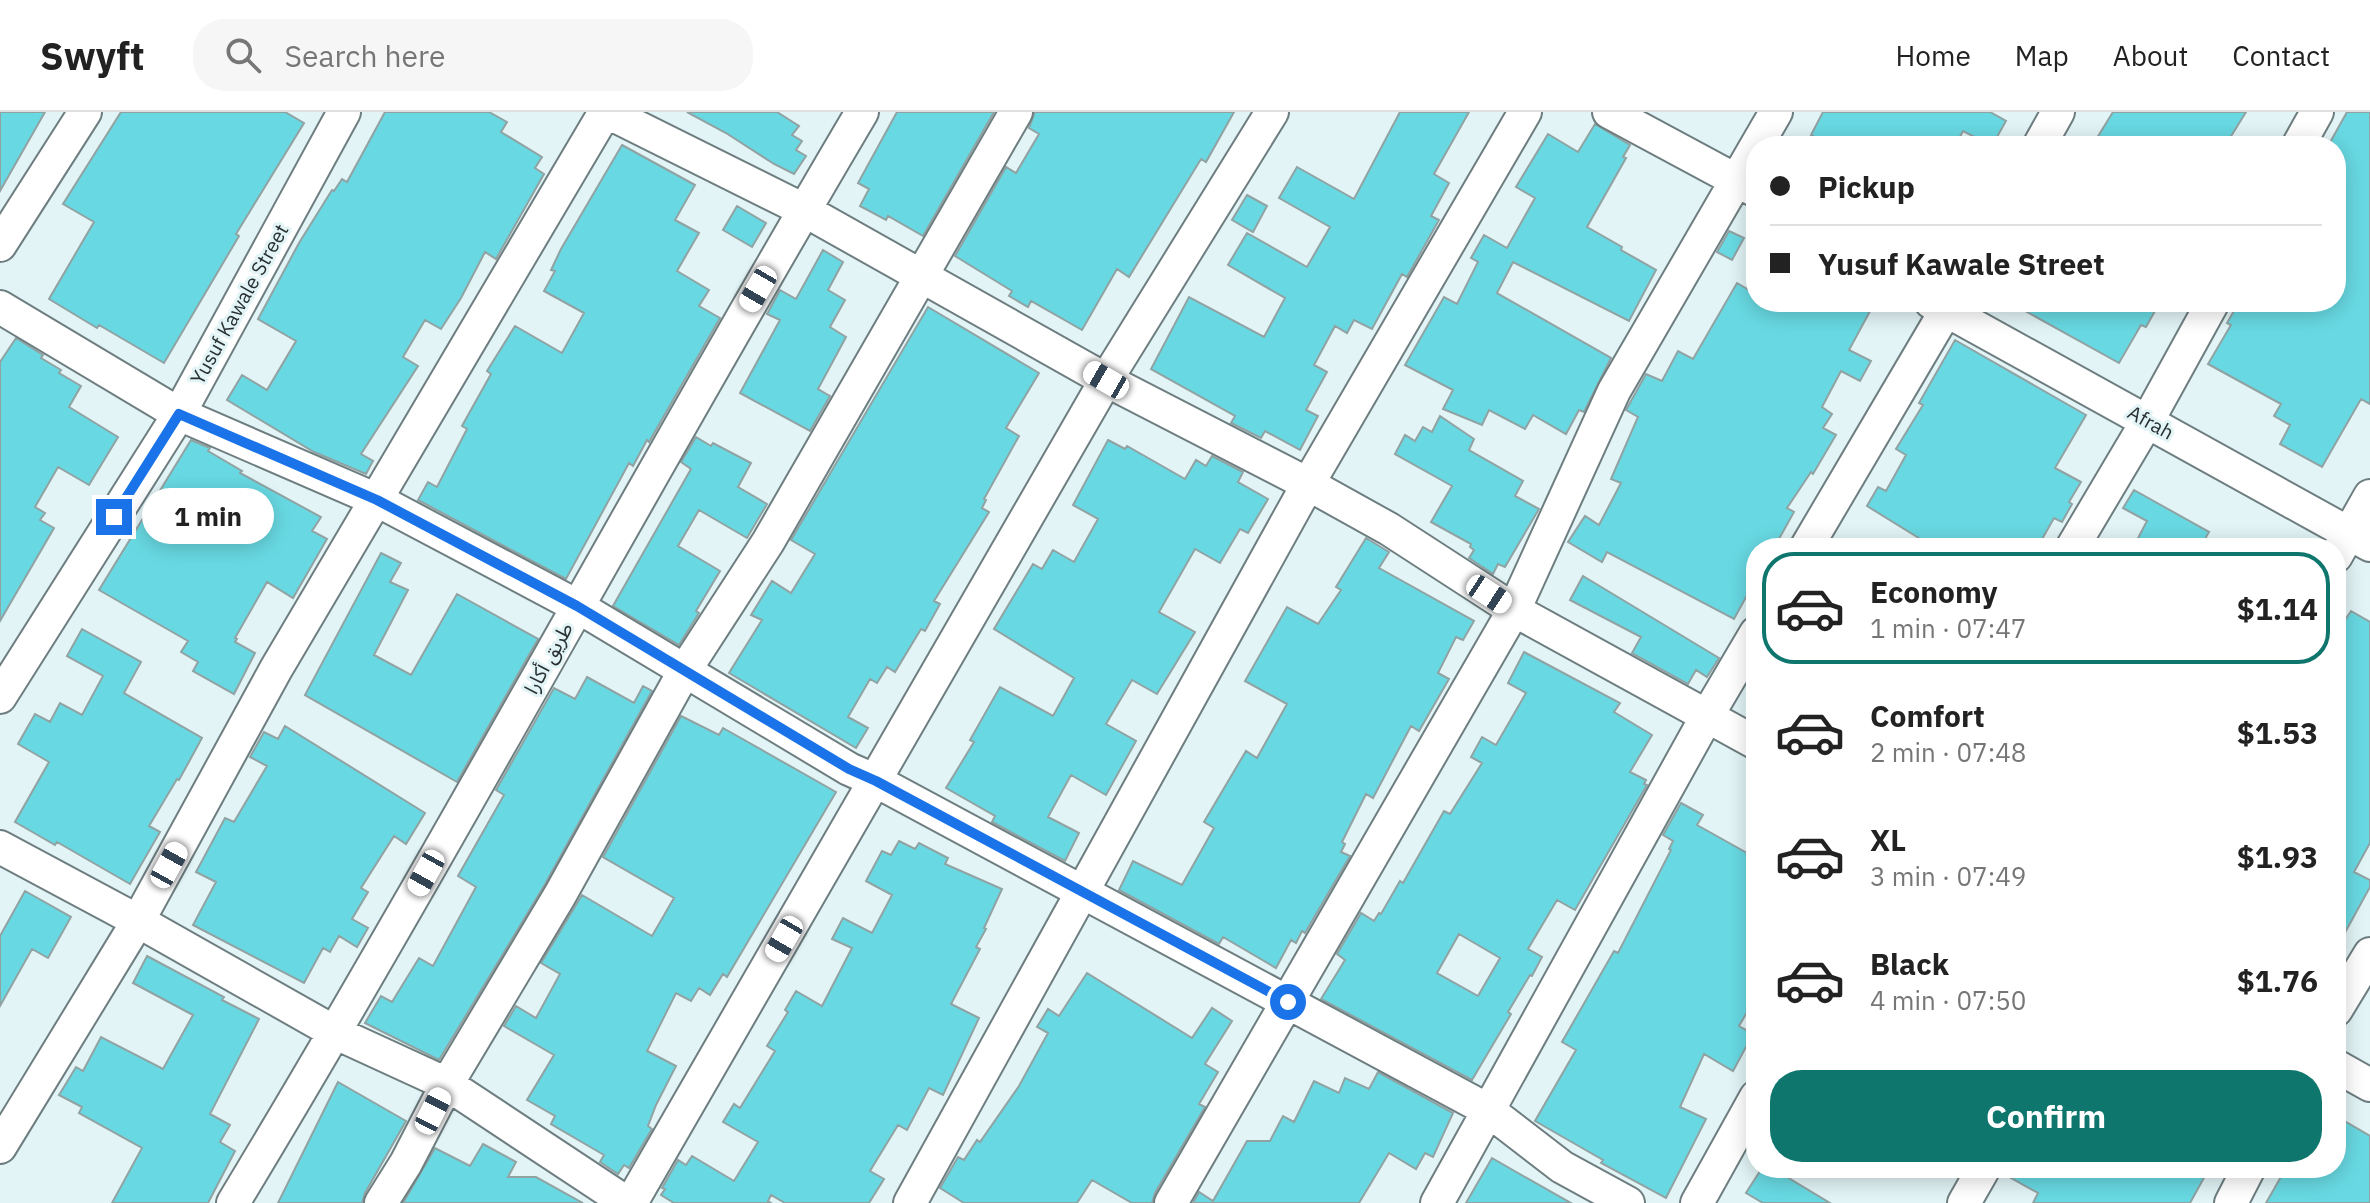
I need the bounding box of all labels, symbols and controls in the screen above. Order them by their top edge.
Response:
search box [193,19,753,91]
text: Swyft [40,31,145,80]
icon: search [221,33,265,77]
text: Search here [285,36,445,75]
text: Home [1895,37,1971,74]
text: Map [2015,37,2069,74]
text: About [2113,37,2188,74]
text: Contact [2232,37,2330,74]
text: Pickup [1818,167,1915,206]
street label: Yusuf Kawale Street [184,219,294,389]
text: Yusuf Kawale Street [1818,244,2105,283]
car [736,262,780,316]
car [1079,358,1133,402]
street label: Afrah [2123,398,2179,446]
callout: 1 min [142,489,274,545]
route end [96,499,132,535]
text: 1 min [174,499,242,533]
car [1462,571,1516,617]
icon: car [1774,572,1846,644]
text: Economy [1870,572,1998,611]
text: $1.14 [2237,589,2318,628]
text: 1 min · 07:47 [1870,611,2026,645]
street label: طريق أكارا [517,617,579,699]
icon: car [1774,696,1846,768]
text: Comfort [1870,696,1985,735]
text: $1.53 [2237,713,2318,752]
text: 2 min · 07:48 [1870,735,2026,769]
icon: car [1774,820,1846,892]
text: XL [1870,820,1906,859]
text: $1.93 [2237,837,2318,876]
car [147,838,191,892]
car [404,846,448,900]
text: 3 min · 07:49 [1870,859,2026,893]
car [762,912,806,966]
icon: car [1774,944,1846,1016]
text: Black [1870,944,1949,983]
text: $1.76 [2237,961,2318,1000]
text: 4 min · 07:50 [1870,983,2026,1017]
route start [1270,984,1306,1020]
button: Confirm [1770,1070,2322,1162]
car [411,1084,455,1138]

